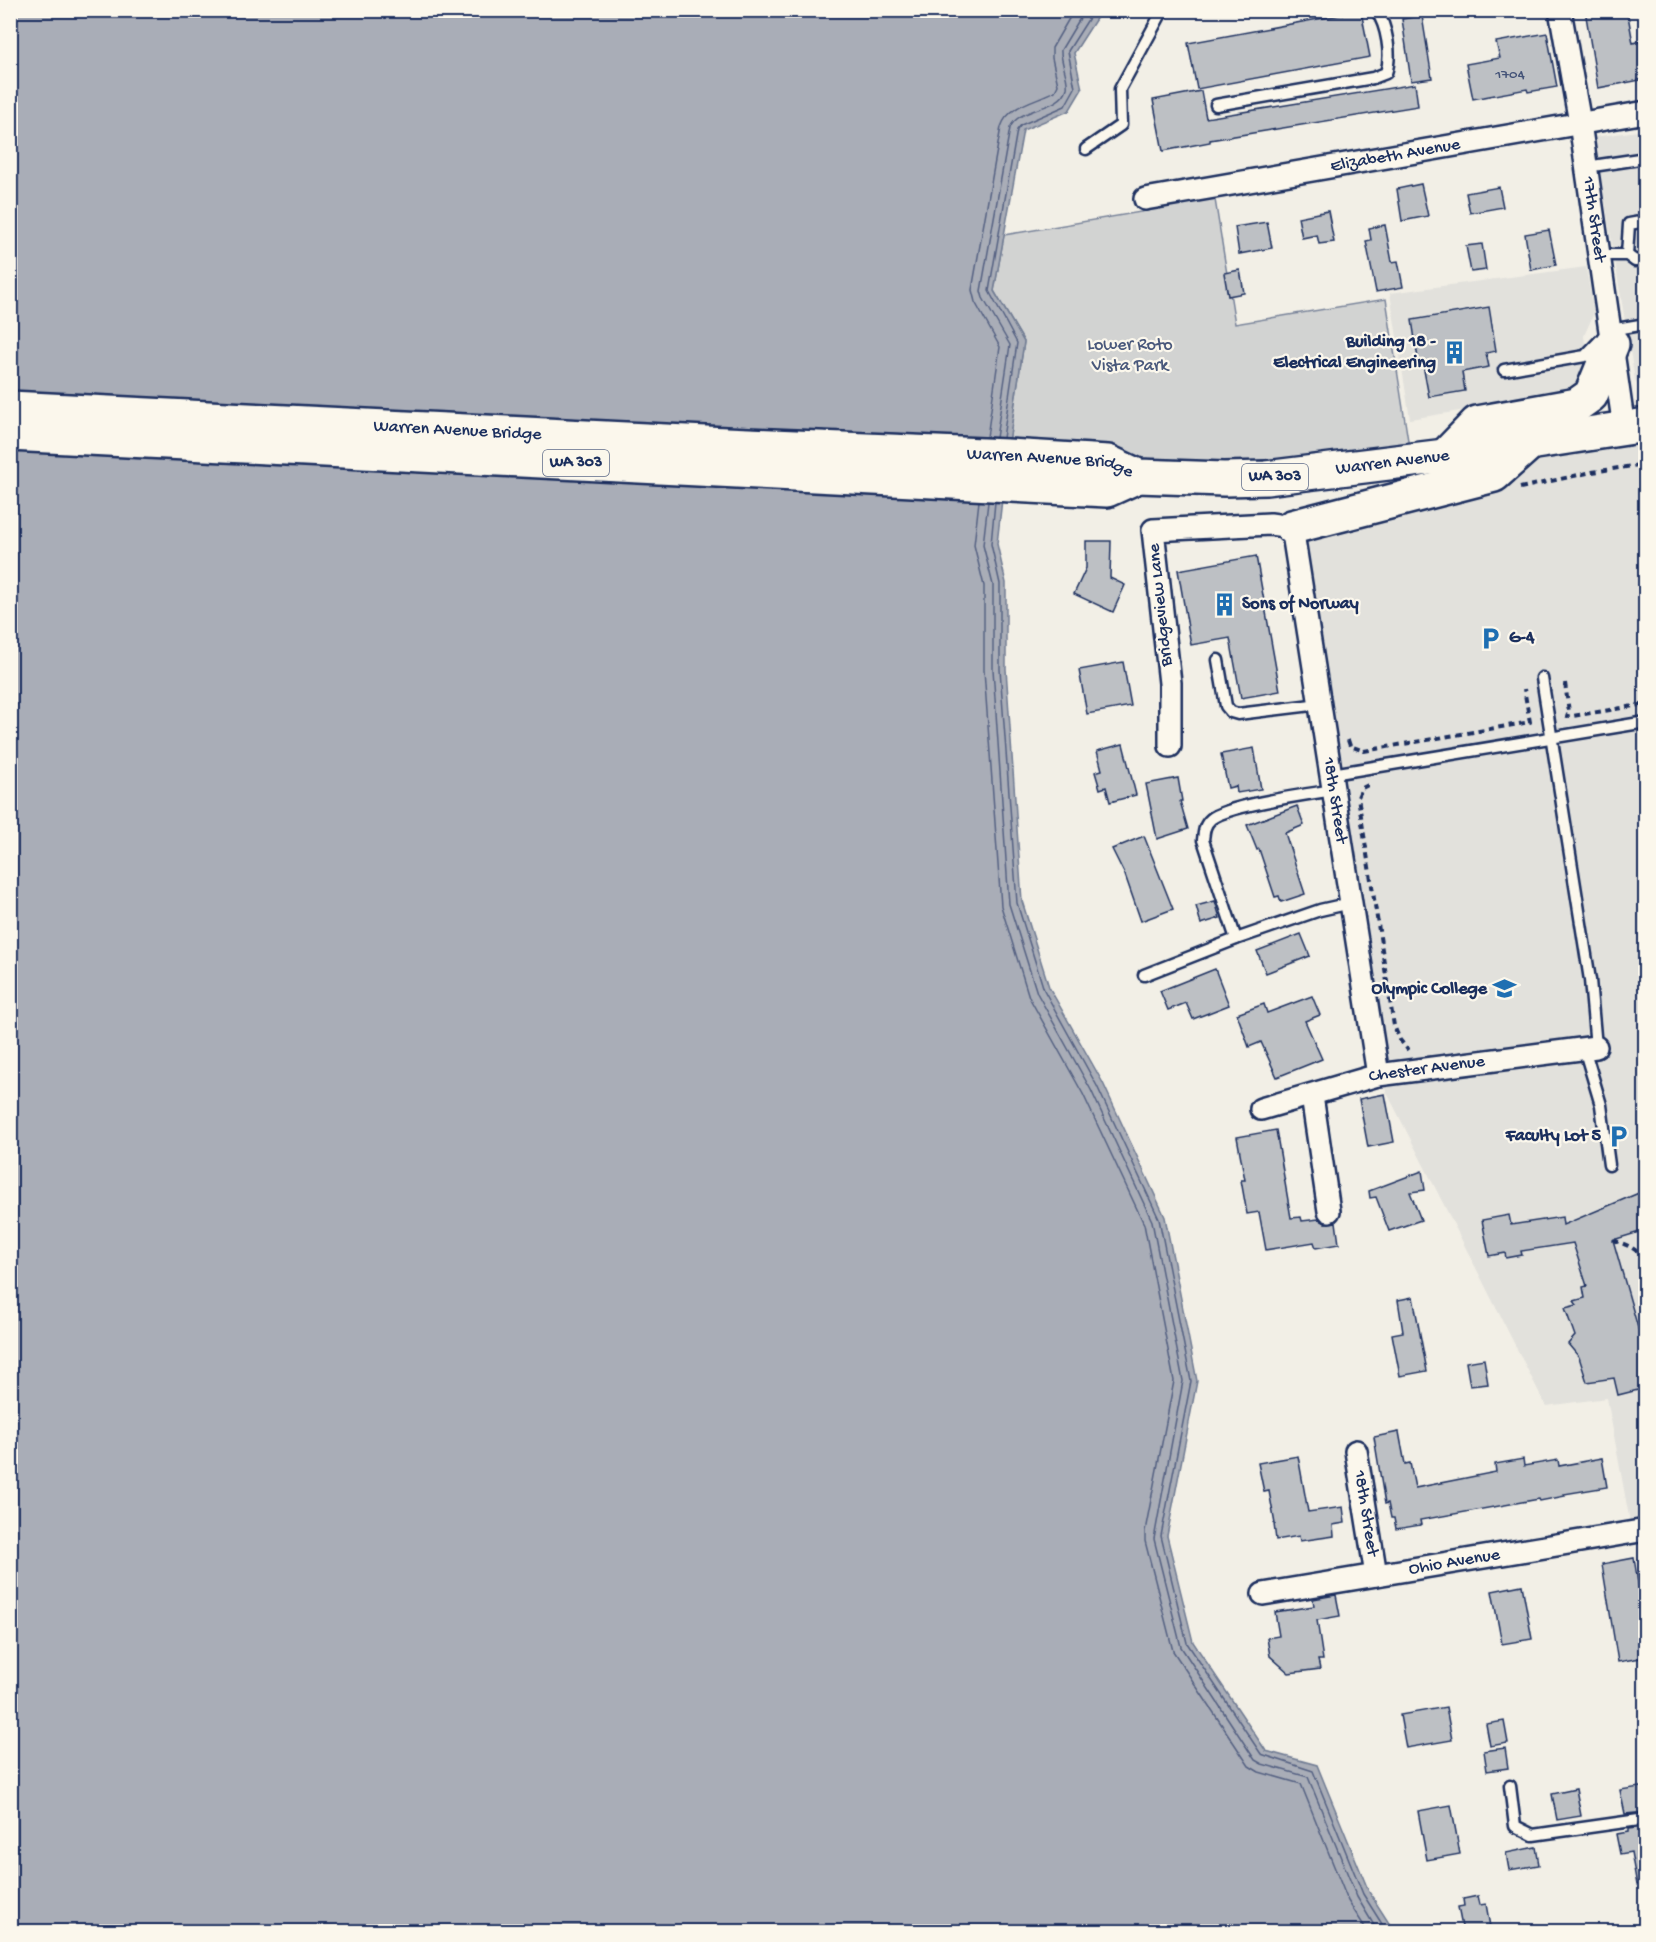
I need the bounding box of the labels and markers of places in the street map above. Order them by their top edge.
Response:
place label: Building 18 - Electrical Engineering [1273,332,1436,374]
building icon: Building 18 - Electrical Engineering [1441,339,1467,365]
building icon: Sons of Norway [1211,591,1237,617]
place label: Sons of Norway [1242,594,1359,615]
parking icon: G-4 [1478,625,1504,651]
place label: G-4 [1509,628,1535,649]
school or university icon: Olympic College [1492,976,1518,1002]
place label: Olympic College [1372,979,1488,1000]
parking icon: Faculty Lot 5 [1606,1123,1632,1149]
place label: Faculty Lot 5 [1505,1126,1602,1147]

